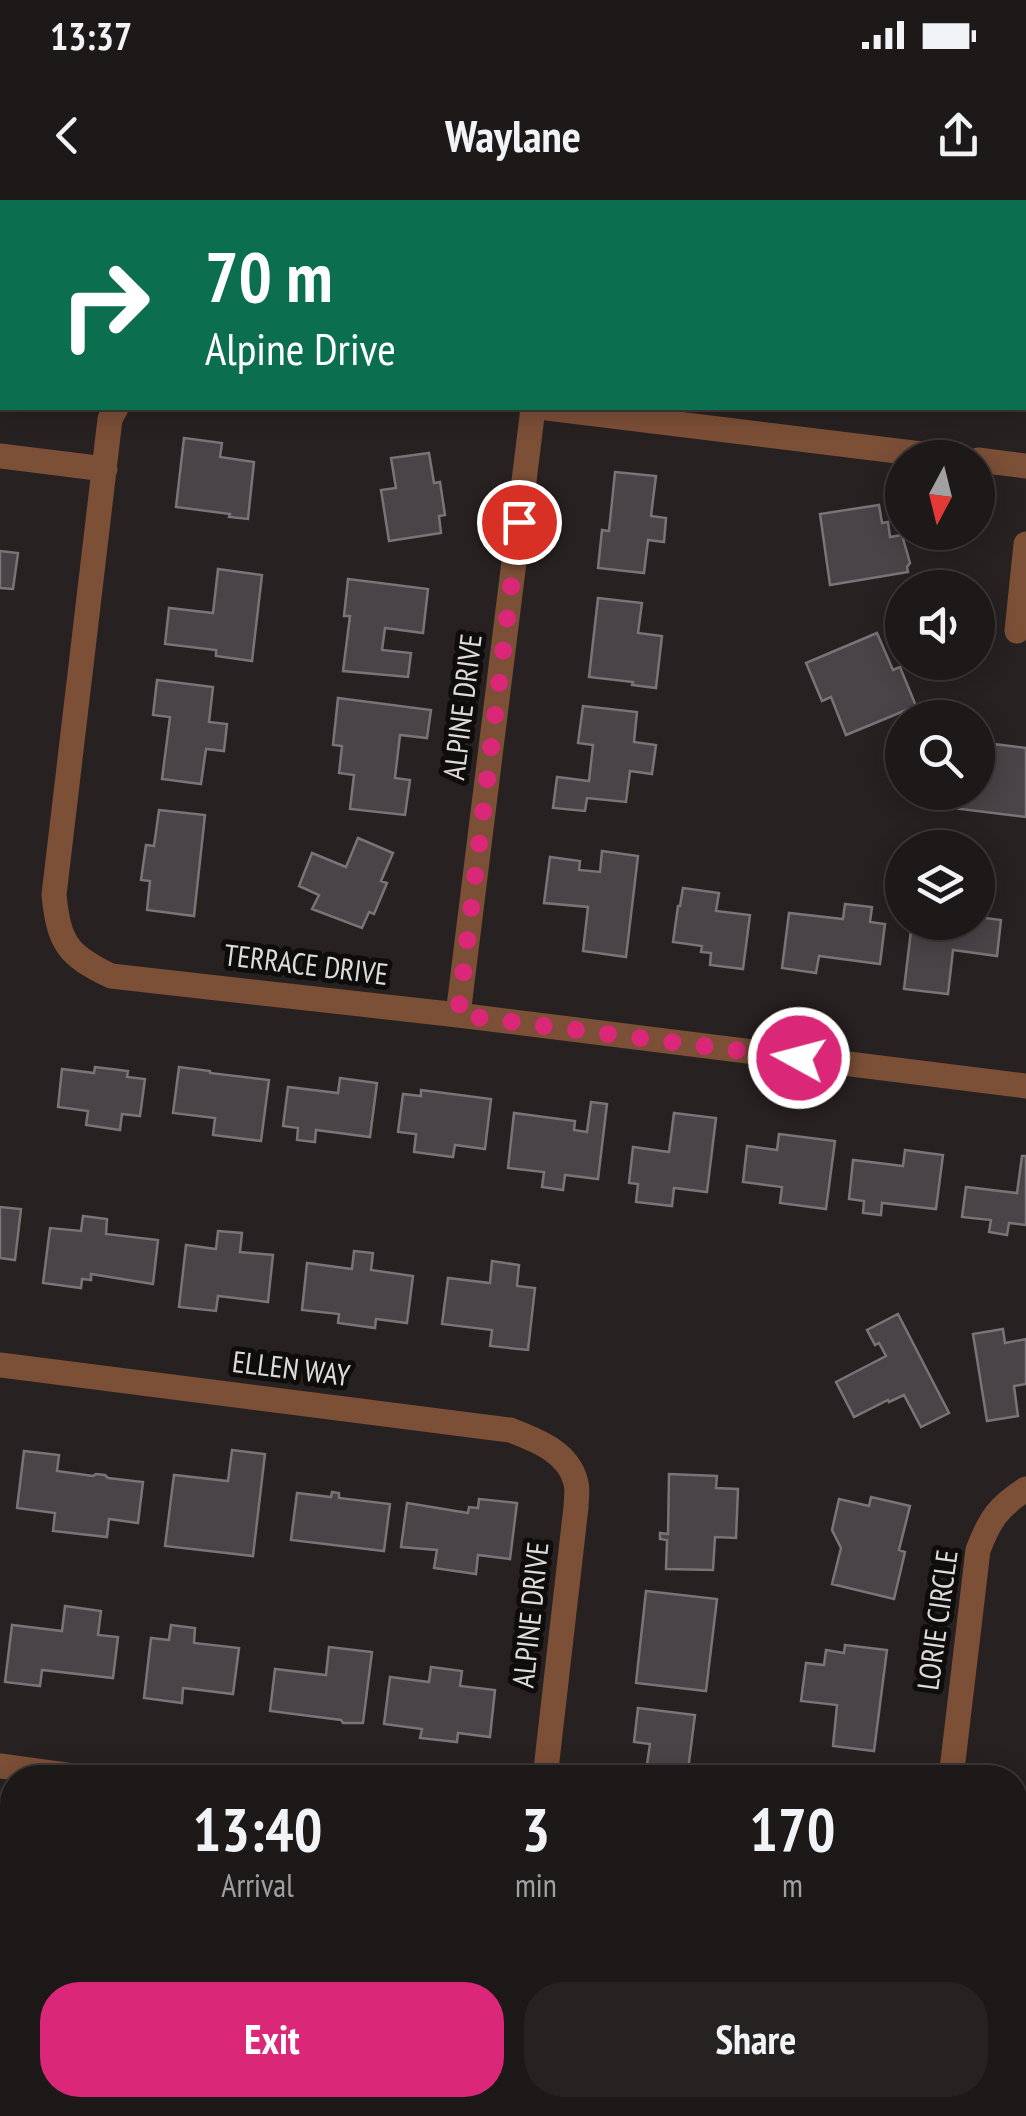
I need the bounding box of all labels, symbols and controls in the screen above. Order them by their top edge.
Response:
text: 13:37 [50,11,132,60]
text: Waylane [445,106,581,164]
icon: back [40,108,95,163]
icon: share [931,108,986,163]
text: 70 m [205,231,333,321]
icon: right [40,240,170,370]
text: Alpine Drive [205,319,396,377]
north arrow [885,440,995,550]
map controls [885,440,995,940]
pin [477,480,562,565]
icon: arrive [492,495,547,550]
button: sound [885,570,995,680]
street label: ALPINE DRIVE [433,632,490,782]
button: search [885,700,995,810]
button: layers [885,830,995,940]
street label: TERRACE DRIVE [222,934,390,993]
position arrow [747,1006,851,1110]
street label: ELLEN WAY [230,1341,353,1394]
street label: ALPINE DRIVE [502,1540,557,1690]
street label: LORIE CIRCLE [907,1547,966,1692]
text: 13:40 [193,1790,322,1868]
text: 3 [522,1790,550,1868]
text: 170 [749,1790,835,1868]
text: Arrival [221,1864,294,1906]
text: min [515,1864,557,1906]
text: m [782,1864,803,1906]
button: Exit [40,1982,504,2097]
button: Share [524,1982,988,2097]

